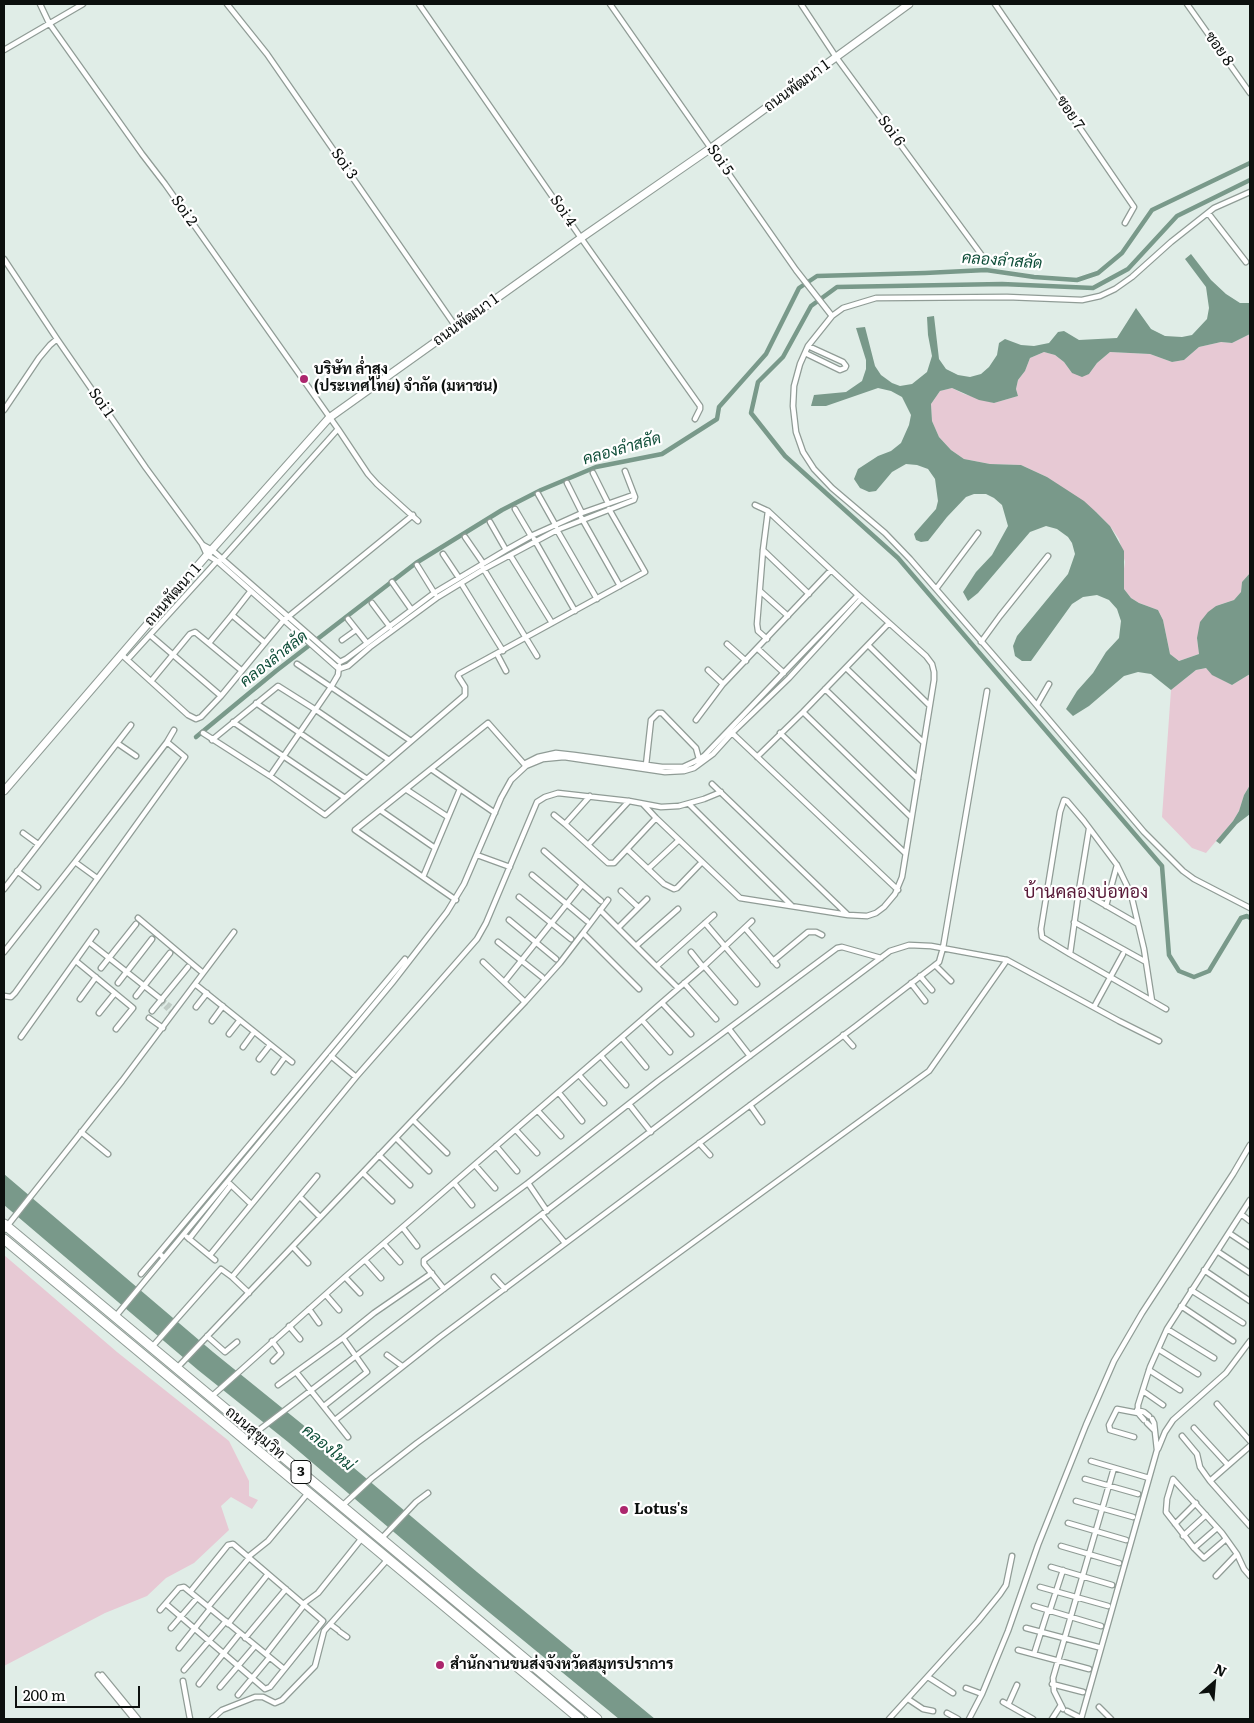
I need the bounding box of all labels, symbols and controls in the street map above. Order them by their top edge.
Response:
street label: ซอย 8 [1201,28,1237,70]
street label: ถนนพัฒนา 1 [761,56,833,116]
street label: ซอย 7 [1052,93,1088,133]
street label: Soi 6 [874,112,908,150]
street label: Soi 5 [703,141,737,179]
street label: Soi 3 [327,145,361,183]
street label: Soi 2 [167,192,201,230]
street label: Soi 4 [546,192,580,230]
water label: คลองลำสลัด [961,249,1043,273]
street label: ถนนพัฒนา 1 [430,290,502,350]
place label: บริษัท ล่ำสูง (ประเทศไทย) จำกัด (มหาชน) [314,361,498,396]
marker: บริษัท ล่ำสูง (ประเทศไทย) จำกัด (มหาชน) [298,373,310,385]
street label: Soi 1 [84,385,118,421]
water label: คลองลำสลัด [581,429,663,469]
street label: ถนนพัฒนา 1 [141,560,205,630]
water label: คลองลำสลัด [236,627,312,691]
district label: บ้านคลองบ่อทอง [1024,882,1148,904]
street label: ถนนสุขุมวิท [222,1403,288,1463]
water label: คลองใหม่ [298,1421,358,1475]
road number: 3 [291,1460,311,1484]
place label: Lotus's [634,1501,688,1519]
marker: Lotus's [618,1504,630,1516]
place label: สำนักงานขนส่งจังหวัดสมุทรปราการ [450,1656,673,1674]
north arrow [1189,1658,1239,1708]
text: N [1211,1658,1231,1681]
marker: สำนักงานขนส่งจังหวัดสมุทรปราการ [434,1659,446,1671]
scale bar [18,1676,142,1708]
text: 200 m [23,1683,66,1706]

